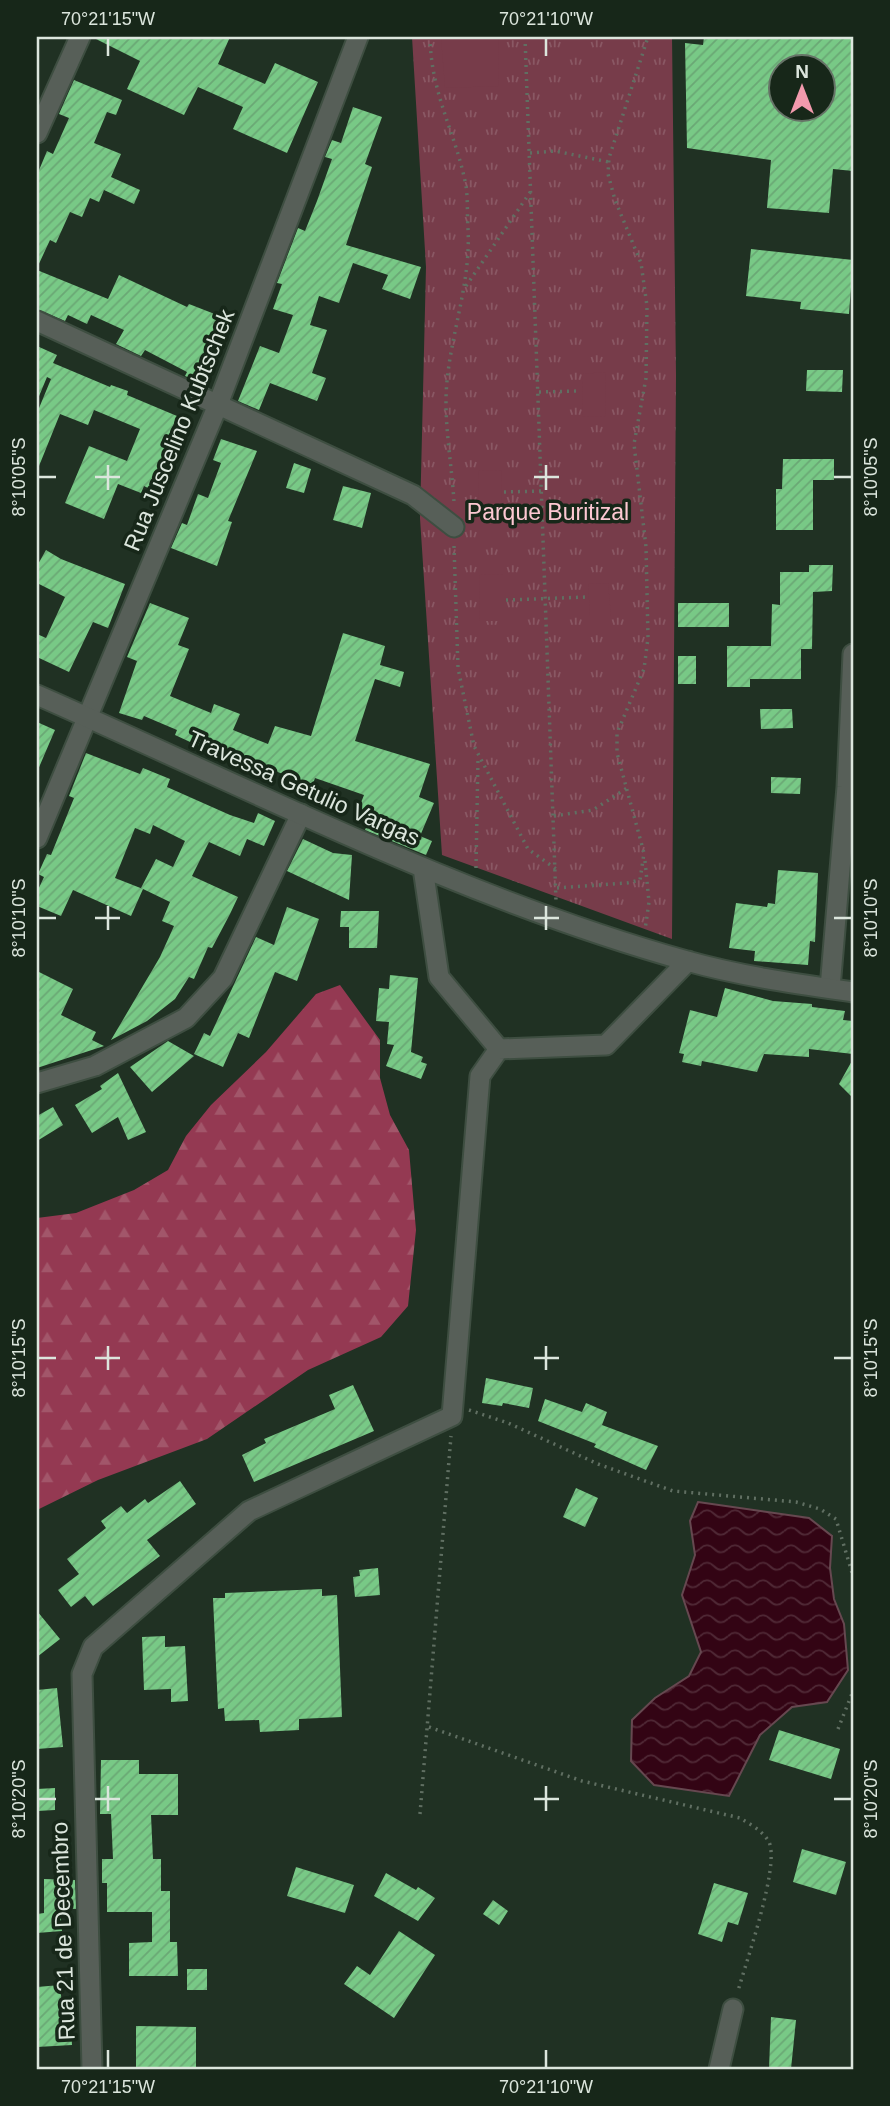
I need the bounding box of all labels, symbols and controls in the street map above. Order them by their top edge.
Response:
text: 70°21'15"W [61,9,155,29]
text: 70°21'10"W [499,9,593,29]
north arrow [768,52,838,122]
text: N [795,61,809,82]
street label: Rua Juscelino Kubtschek [119,305,240,555]
text: 8°10'05"S [9,437,29,517]
text: 8°10'05"S [861,437,881,517]
park label: Parque Buritizal [467,499,629,525]
street label: Travessa Getulio Vargas [184,725,424,851]
text: 8°10'10"S [9,878,29,958]
text: 8°10'10"S [861,878,881,958]
text: 8°10'15"S [9,1318,29,1398]
text: 8°10'15"S [861,1318,881,1398]
text: 8°10'20"S [9,1759,29,1839]
text: 8°10'20"S [861,1759,881,1839]
street label: Rua 21 de Decembro [46,1821,80,2041]
text: 70°21'15"W [61,2077,155,2097]
text: 70°21'10"W [499,2077,593,2097]

